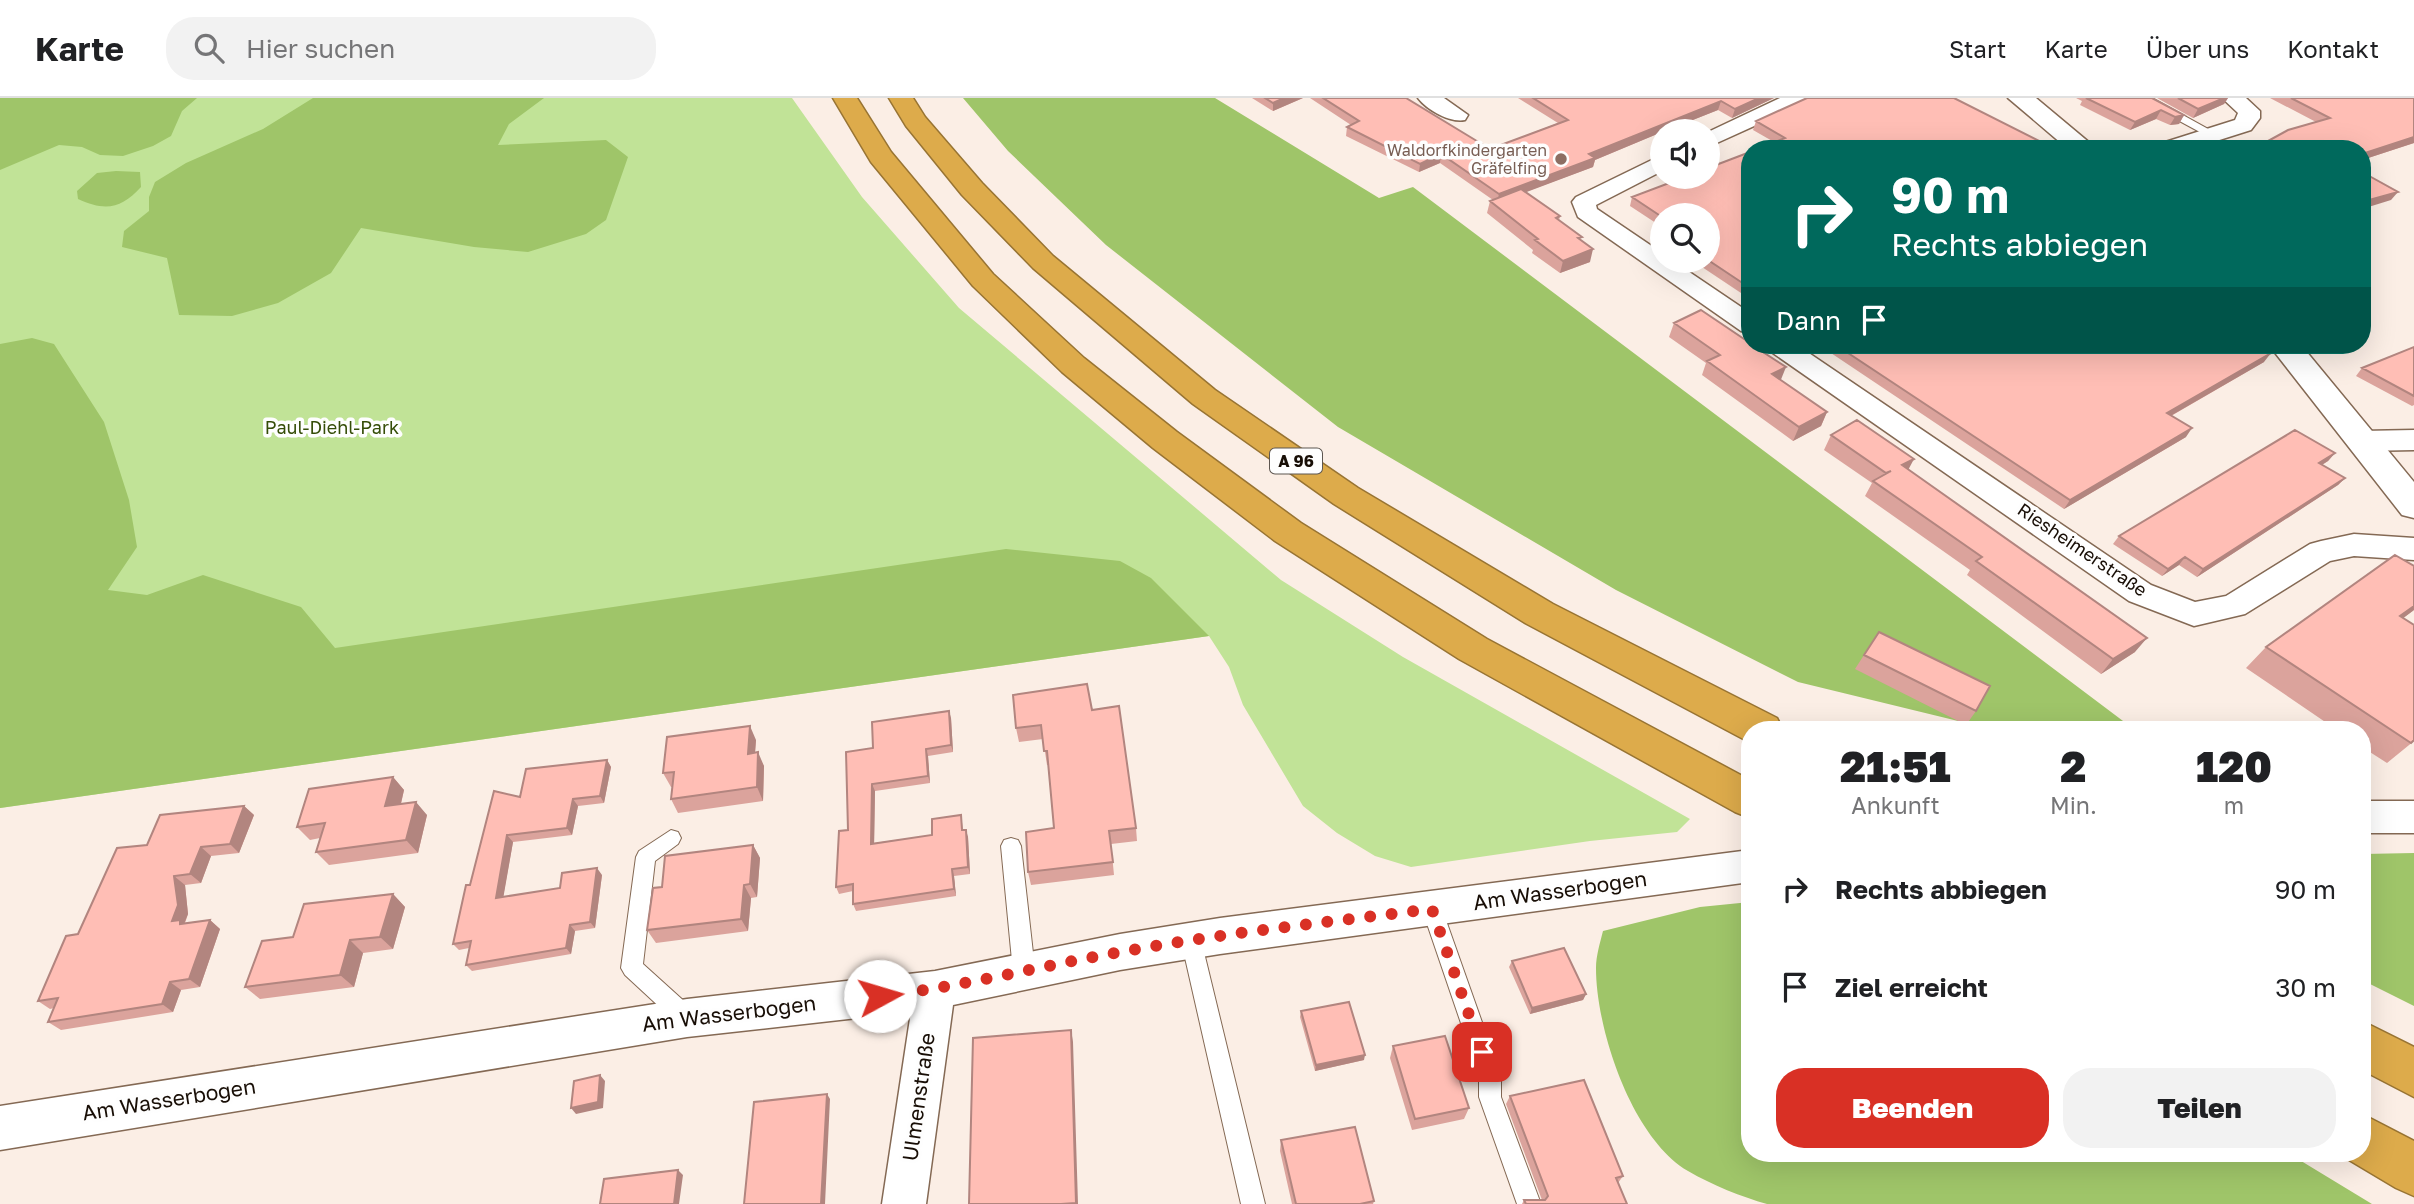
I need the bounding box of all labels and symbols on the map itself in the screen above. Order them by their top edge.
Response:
place label: Waldorfkindergarten Gräfelfing [1387,140,1547,178]
marker: Waldorfkindergarten Gräfelfing [1553,151,1569,167]
park label: Paul-Diehl-Park [265,416,399,438]
road number: A 96 [1270,448,1322,474]
street label: Riesheimerstraße [2014,498,2151,601]
street label: Am Wasserbogen [1471,865,1648,915]
position arrow [843,959,917,1033]
street label: Am Wasserbogen [640,989,817,1037]
pin [1452,1022,1512,1082]
street label: Ulmenstraße [896,1031,940,1163]
street label: Am Wasserbogen [80,1072,257,1126]

